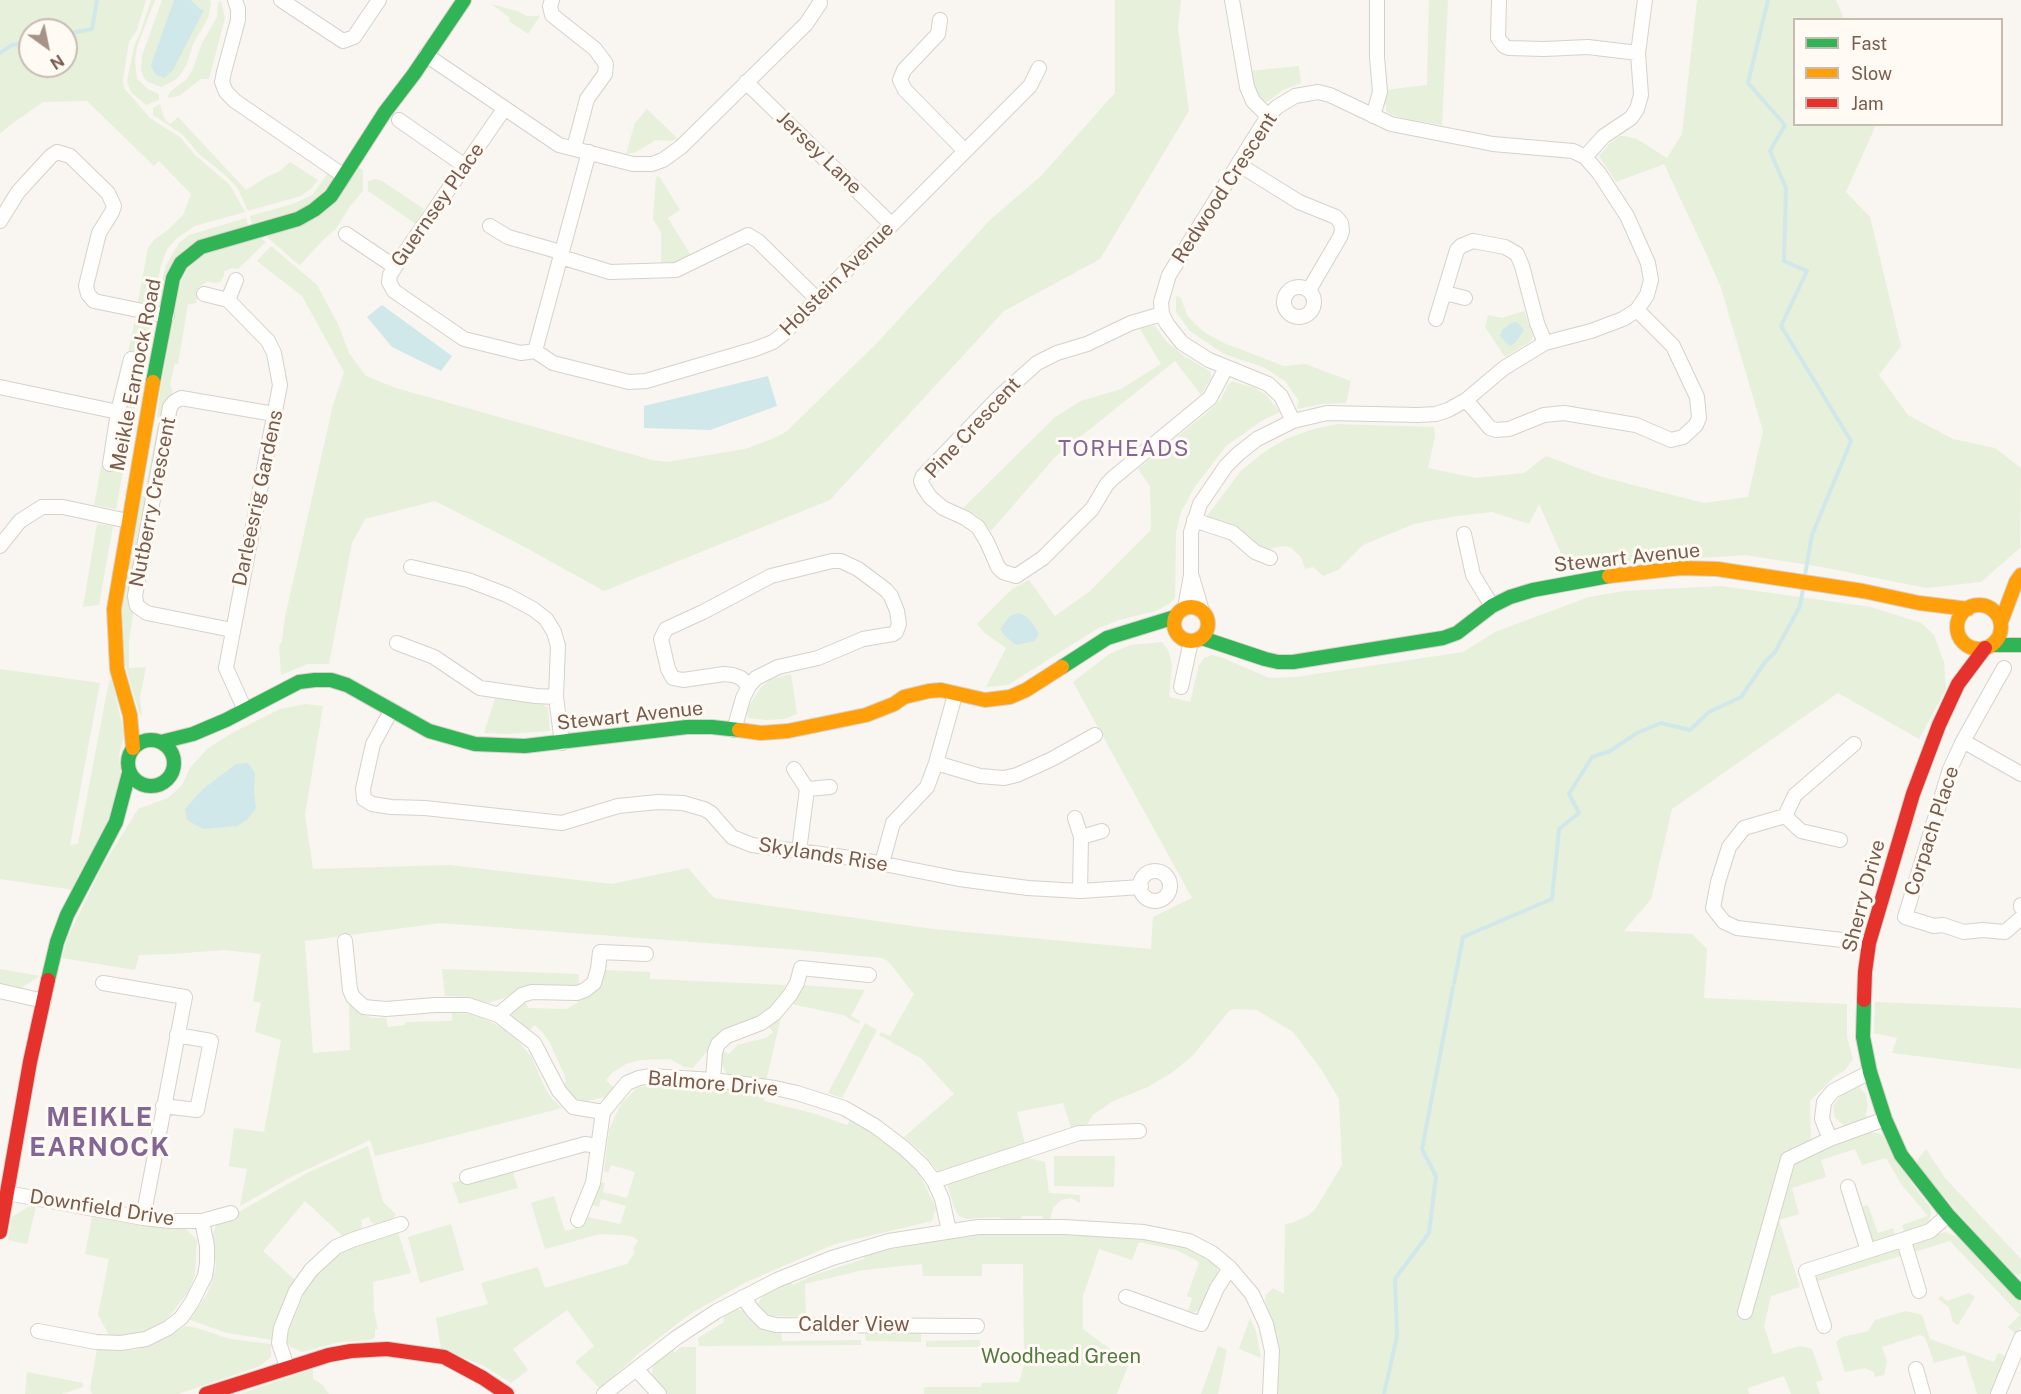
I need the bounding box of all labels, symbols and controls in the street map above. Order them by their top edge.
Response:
north arrow [18,18,78,78]
legend [1793,18,2003,126]
text: Fast [1851,33,1887,54]
text: N [47,50,67,73]
text: Slow [1851,63,1892,84]
text: Jam [1851,93,1884,114]
street label: Jersey Lane [772,107,866,199]
street label: Redwood Crescent [1167,108,1283,268]
street label: Guernsey Place [386,138,490,272]
street label: Holstein Avenue [775,217,899,341]
street label: Meikle Earnock Road [106,277,166,473]
street label: Pine Crescent [920,373,1026,483]
street label: Darleesrig Gardens [228,408,288,588]
street label: Nutberry Crescent [125,415,181,589]
district label: TORHEADS [1058,436,1190,462]
street label: Stewart Avenue [1553,538,1701,578]
street label: Stewart Avenue [556,696,704,736]
street label: Corpach Place [1900,763,1964,899]
street label: Skylands Rise [756,833,890,877]
street label: Sherry Drive [1837,837,1891,955]
street label: Balmore Drive [647,1066,779,1102]
district label: MEIKLE EARNOCK [29,1102,171,1164]
street label: Downfield Drive [28,1185,176,1231]
street label: Calder View [798,1313,910,1337]
park label: Woodhead Green [981,1345,1141,1369]

